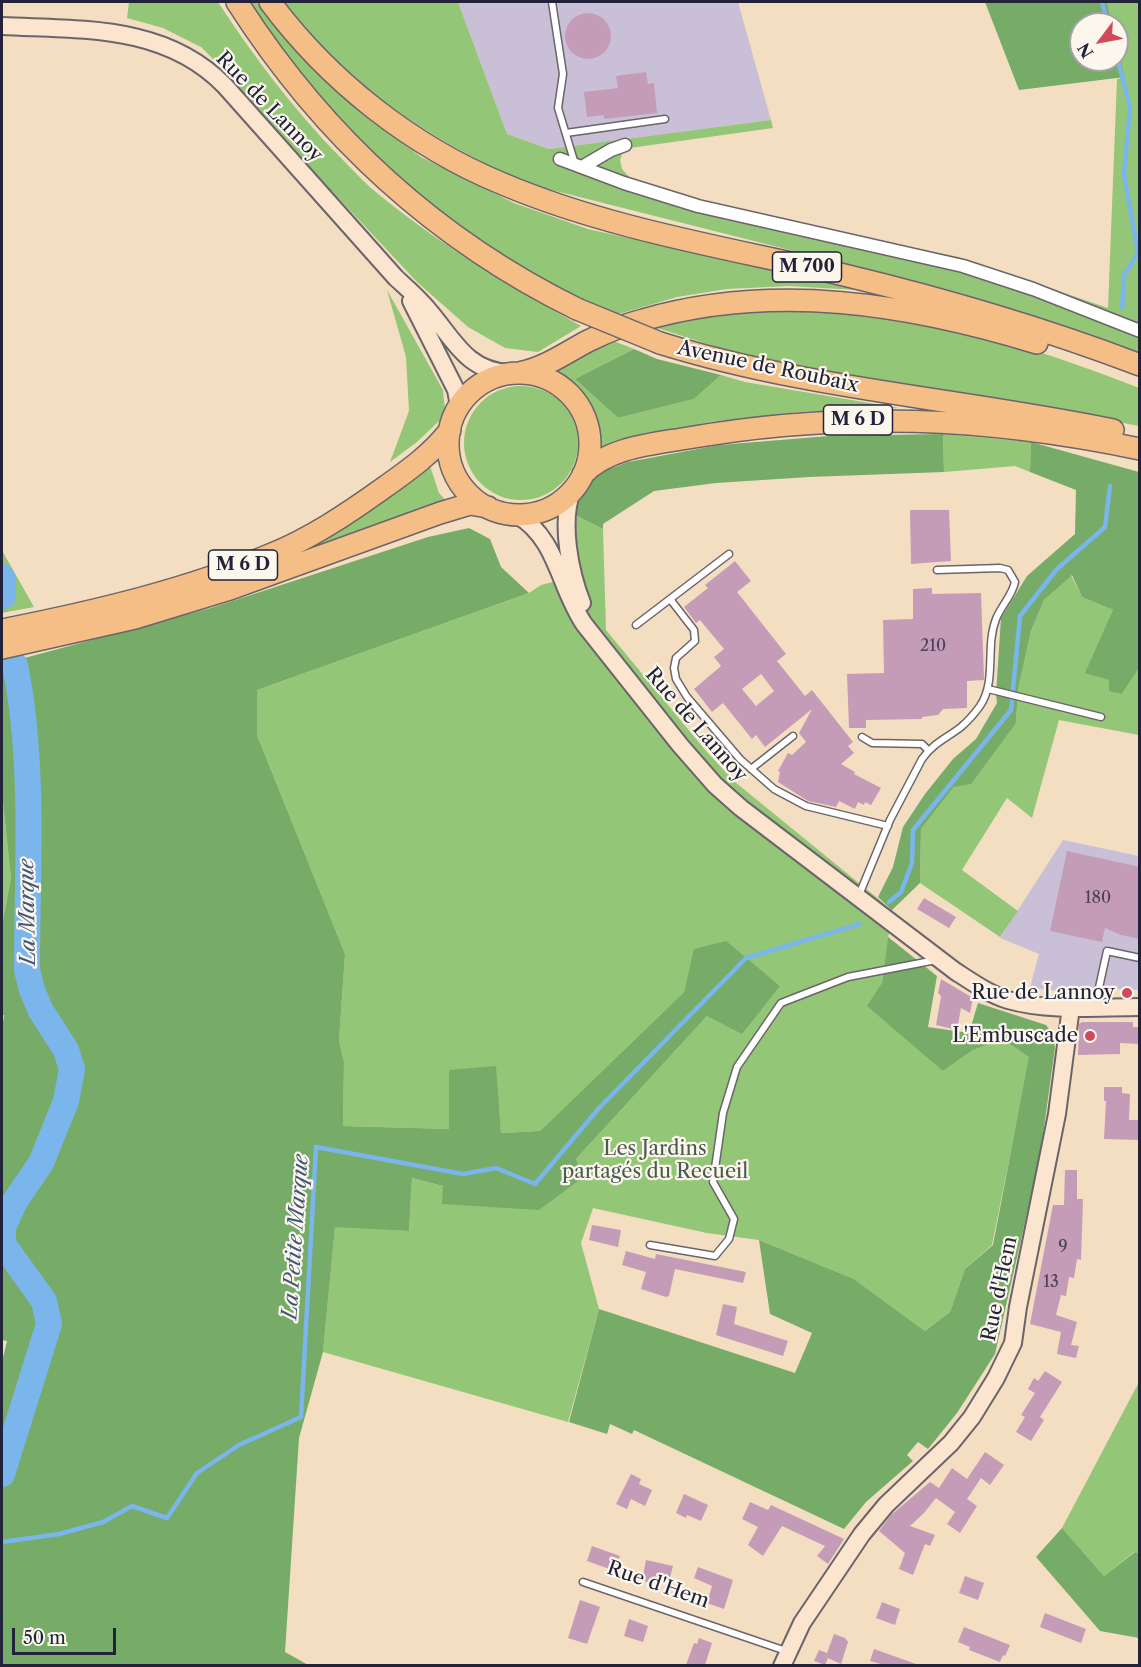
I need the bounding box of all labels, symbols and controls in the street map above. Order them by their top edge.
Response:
north arrow [1069,12,1129,72]
text: N [1073,39,1098,62]
street label: Rue de Lannoy [210,47,328,167]
road number: M 700 [772,252,842,282]
street label: Avenue de Roubaix [675,336,861,398]
road number: M 6 D [824,405,892,435]
road number: M 6 D [208,550,278,580]
house number: 210 [920,636,946,656]
street label: Rue de Lannoy [640,663,752,787]
water label: La Marque [14,858,42,966]
house number: 180 [1085,888,1111,908]
place label: Rue de Lannoy [971,981,1115,1005]
marker: Rue de Lannoy [1120,986,1134,1000]
place label: L'Embuscade [952,1024,1078,1048]
marker: L'Embuscade [1083,1029,1097,1043]
park label: Les Jardins partagés du Recueil [562,1137,748,1184]
water label: La Petite Marque [278,1154,314,1320]
street label: Rue d'Hem [977,1234,1023,1344]
house number: 9 [1058,1237,1068,1257]
house number: 13 [1043,1272,1059,1292]
street label: Rue d'Hem [604,1556,712,1614]
scale bar [15,1616,118,1654]
text: 50 m [23,1627,66,1649]

